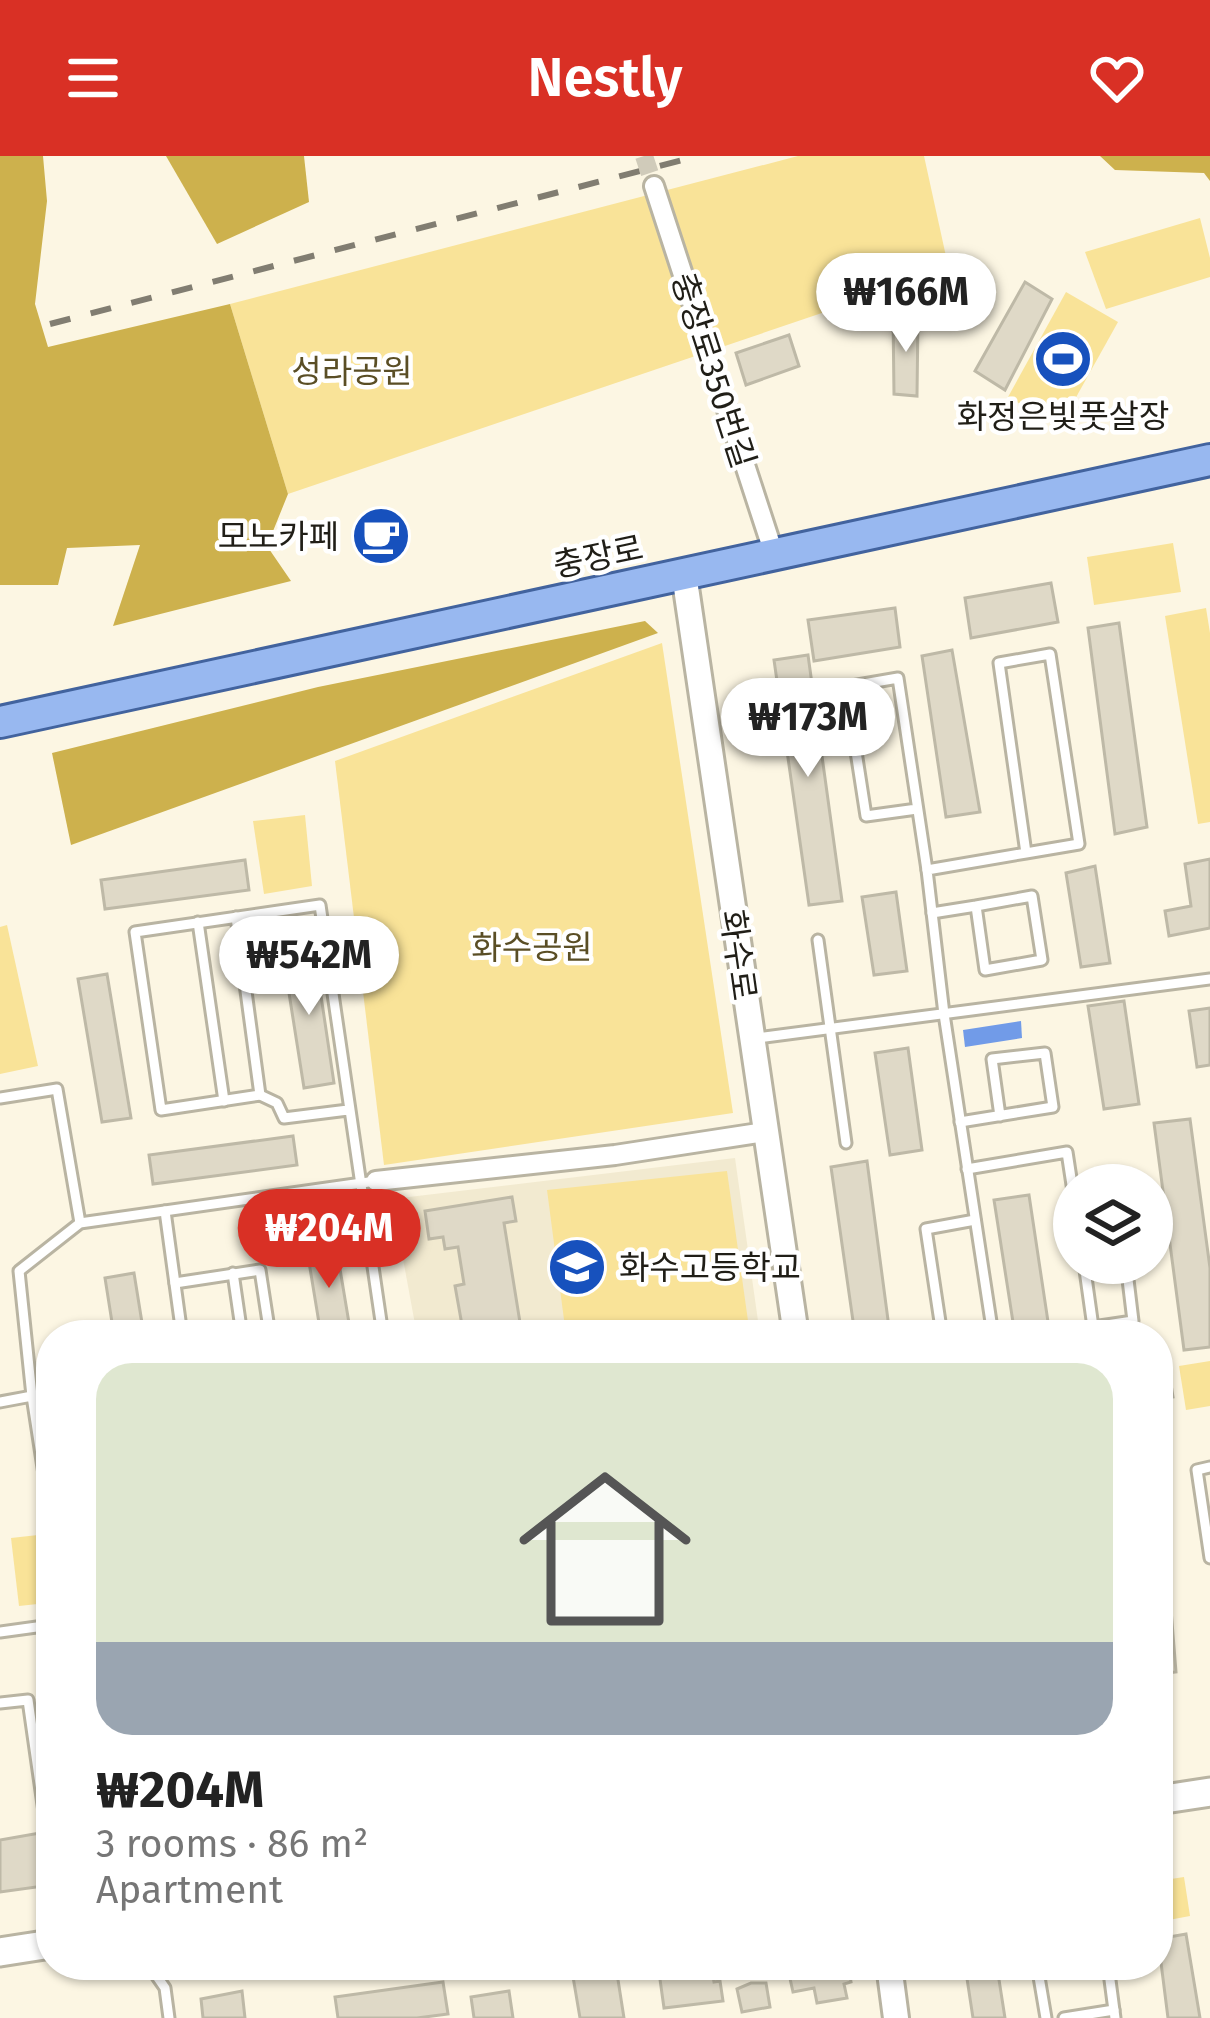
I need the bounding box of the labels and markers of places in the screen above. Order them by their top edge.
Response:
pin: ₩166M [822,253,990,355]
sports icon: 화정은빛풋살장 [1032,328,1094,390]
place label: 화정은빛풋살장 [957,397,1169,437]
cafe icon: 모노카페 [350,505,412,567]
place label: 모노카페 [218,517,339,557]
pin: ₩173M [724,678,892,780]
pin: ₩542M [225,916,393,1018]
pin: ₩204M [245,1189,413,1291]
school or university icon: 화수고등학교 [546,1236,608,1298]
place label: 화수고등학교 [619,1248,801,1288]

